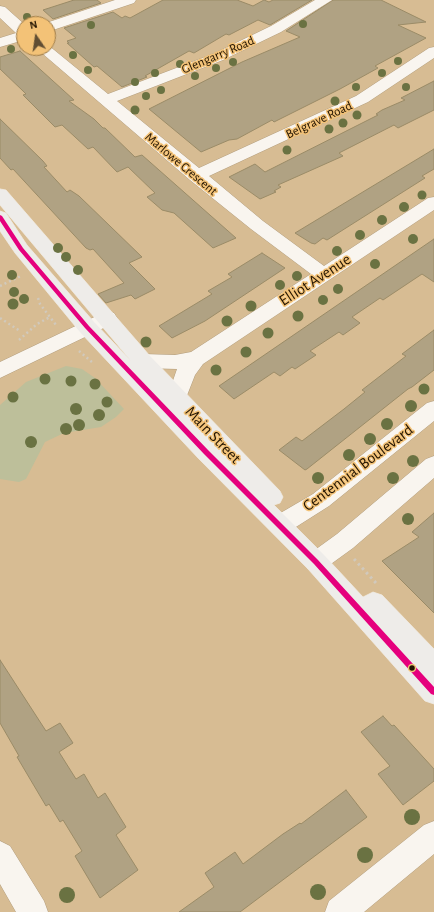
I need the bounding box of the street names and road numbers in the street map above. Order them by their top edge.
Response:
street label: Glengarry Road [179,33,257,77]
street label: Belgrave Road [283,98,355,142]
street label: Marlowe Crescent [142,129,220,199]
street label: Elliot Avenue [276,250,354,310]
street label: Main Street [181,402,245,468]
street label: Centennial Boulevard [299,420,417,516]

